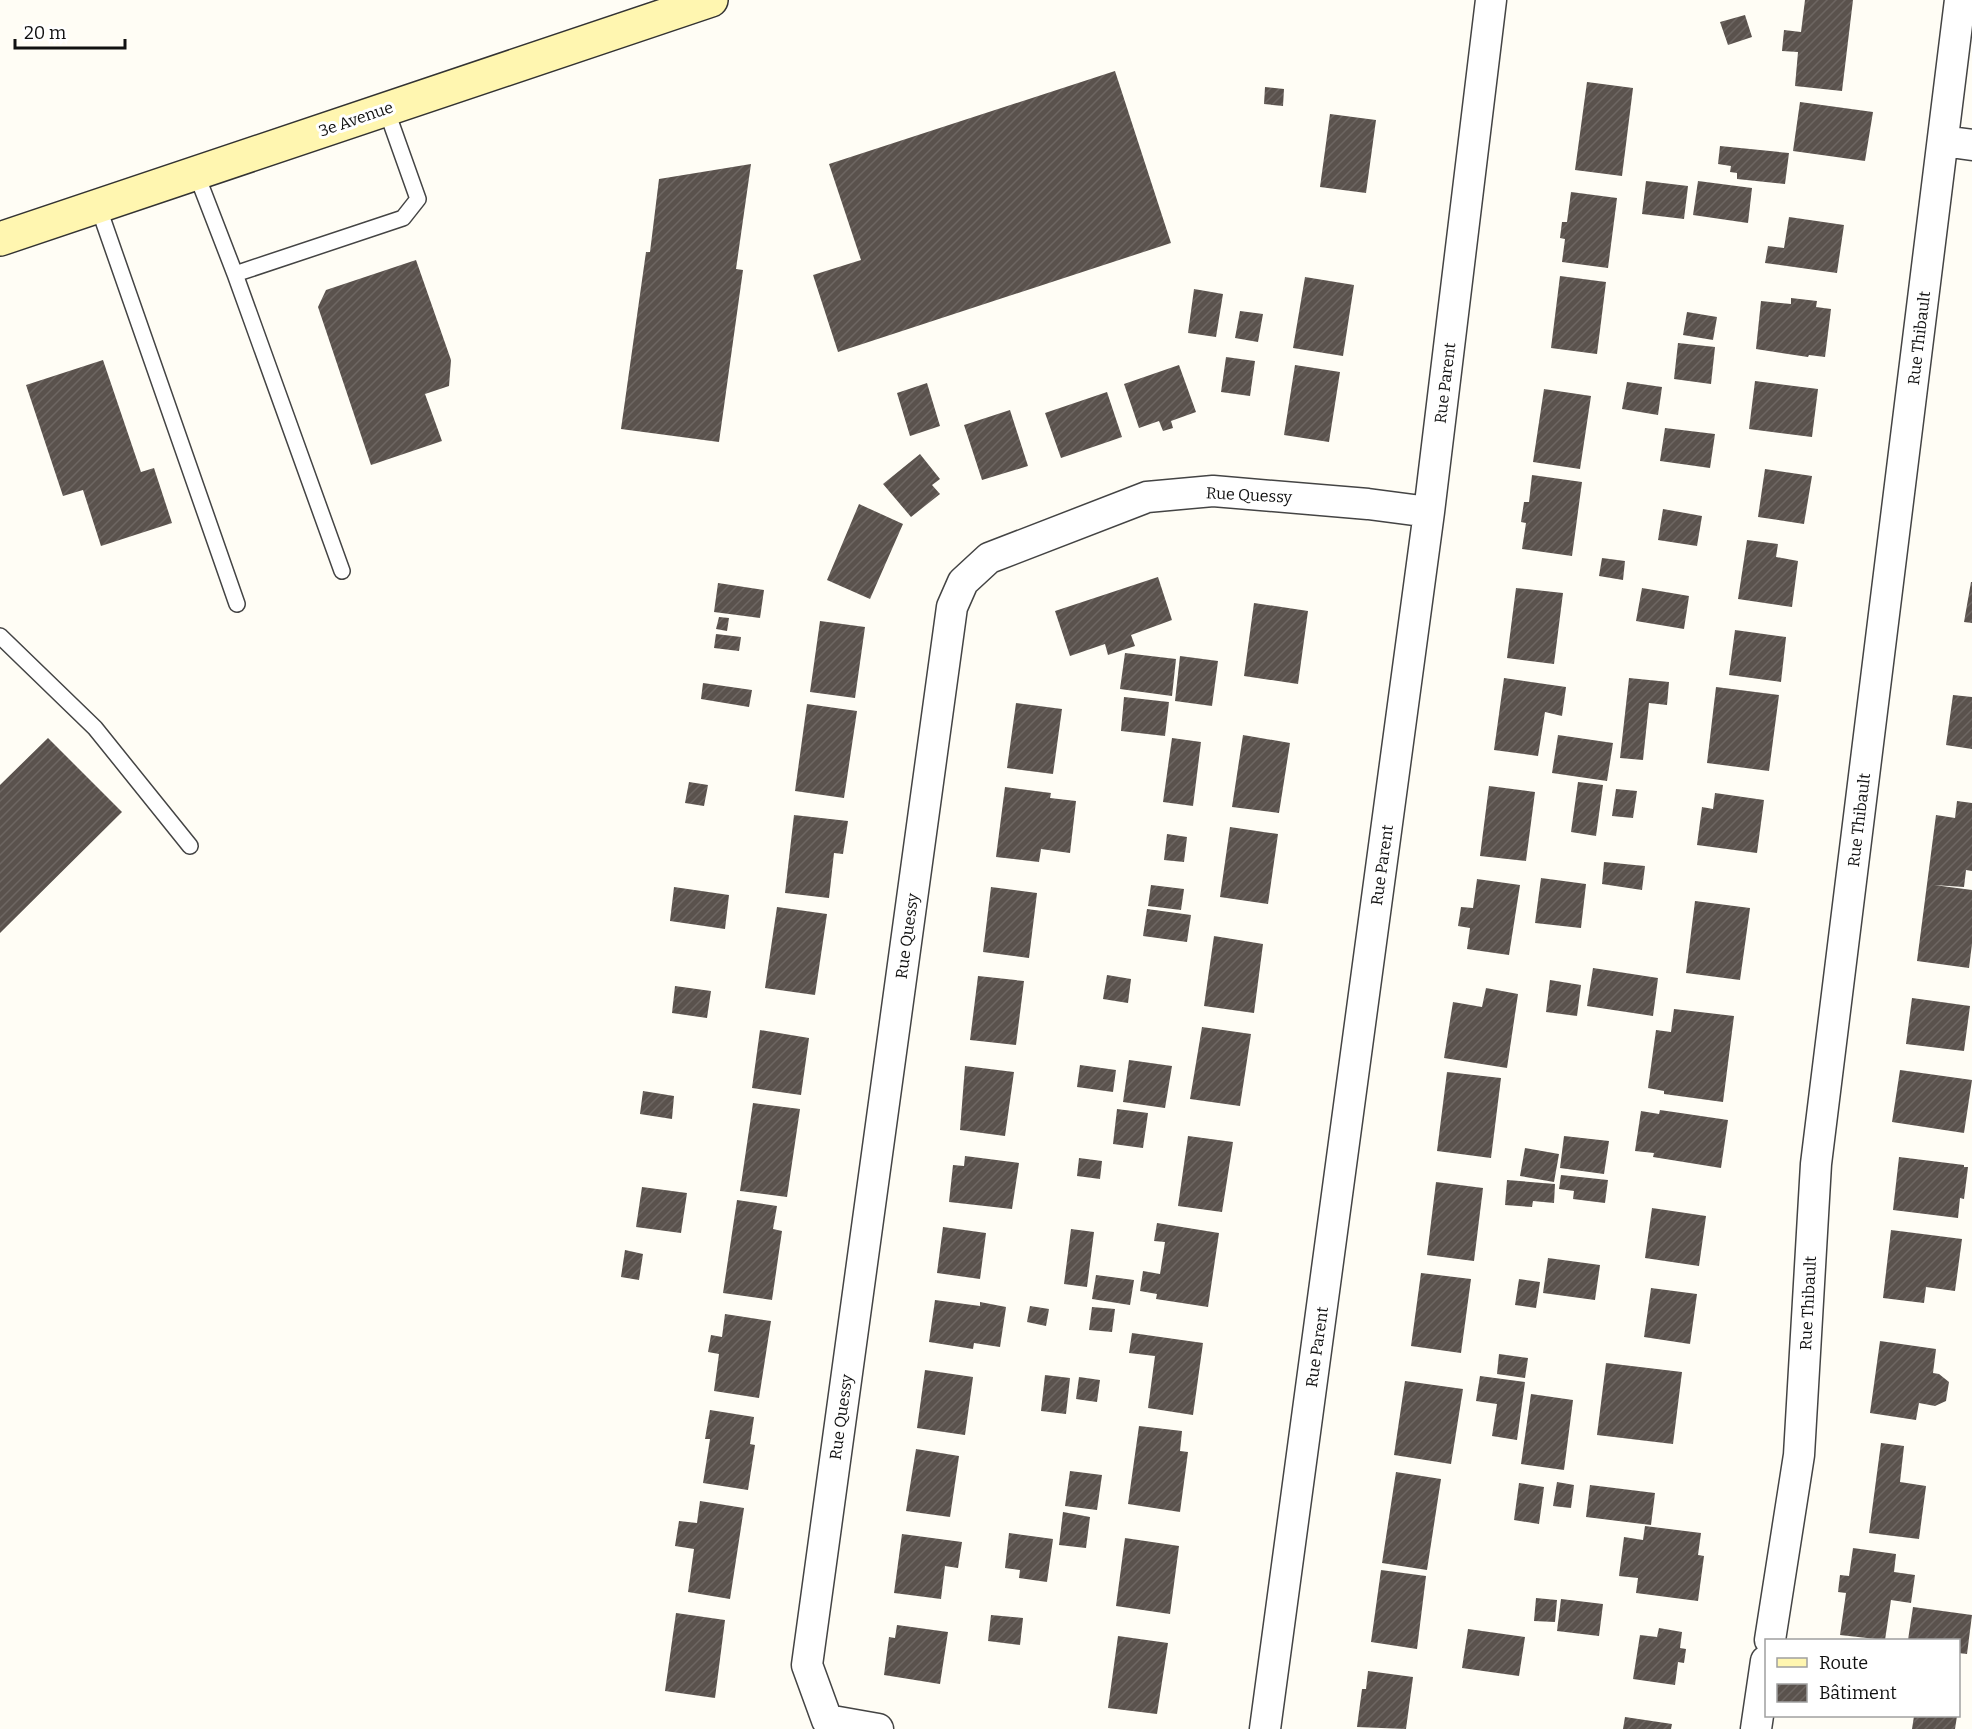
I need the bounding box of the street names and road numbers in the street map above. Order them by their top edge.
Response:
street label: 3e Avenue [316,97,396,141]
street label: Rue Thibault [1904,290,1934,386]
street label: Rue Parent [1431,341,1459,425]
street label: Rue Quessy [1205,483,1293,507]
street label: Rue Thibault [1844,772,1874,868]
street label: Rue Parent [1367,823,1397,907]
street label: Rue Quessy [892,891,922,980]
street label: Rue Thibault [1796,1255,1820,1351]
street label: Rue Parent [1302,1305,1332,1389]
street label: Rue Quessy [826,1372,856,1461]

